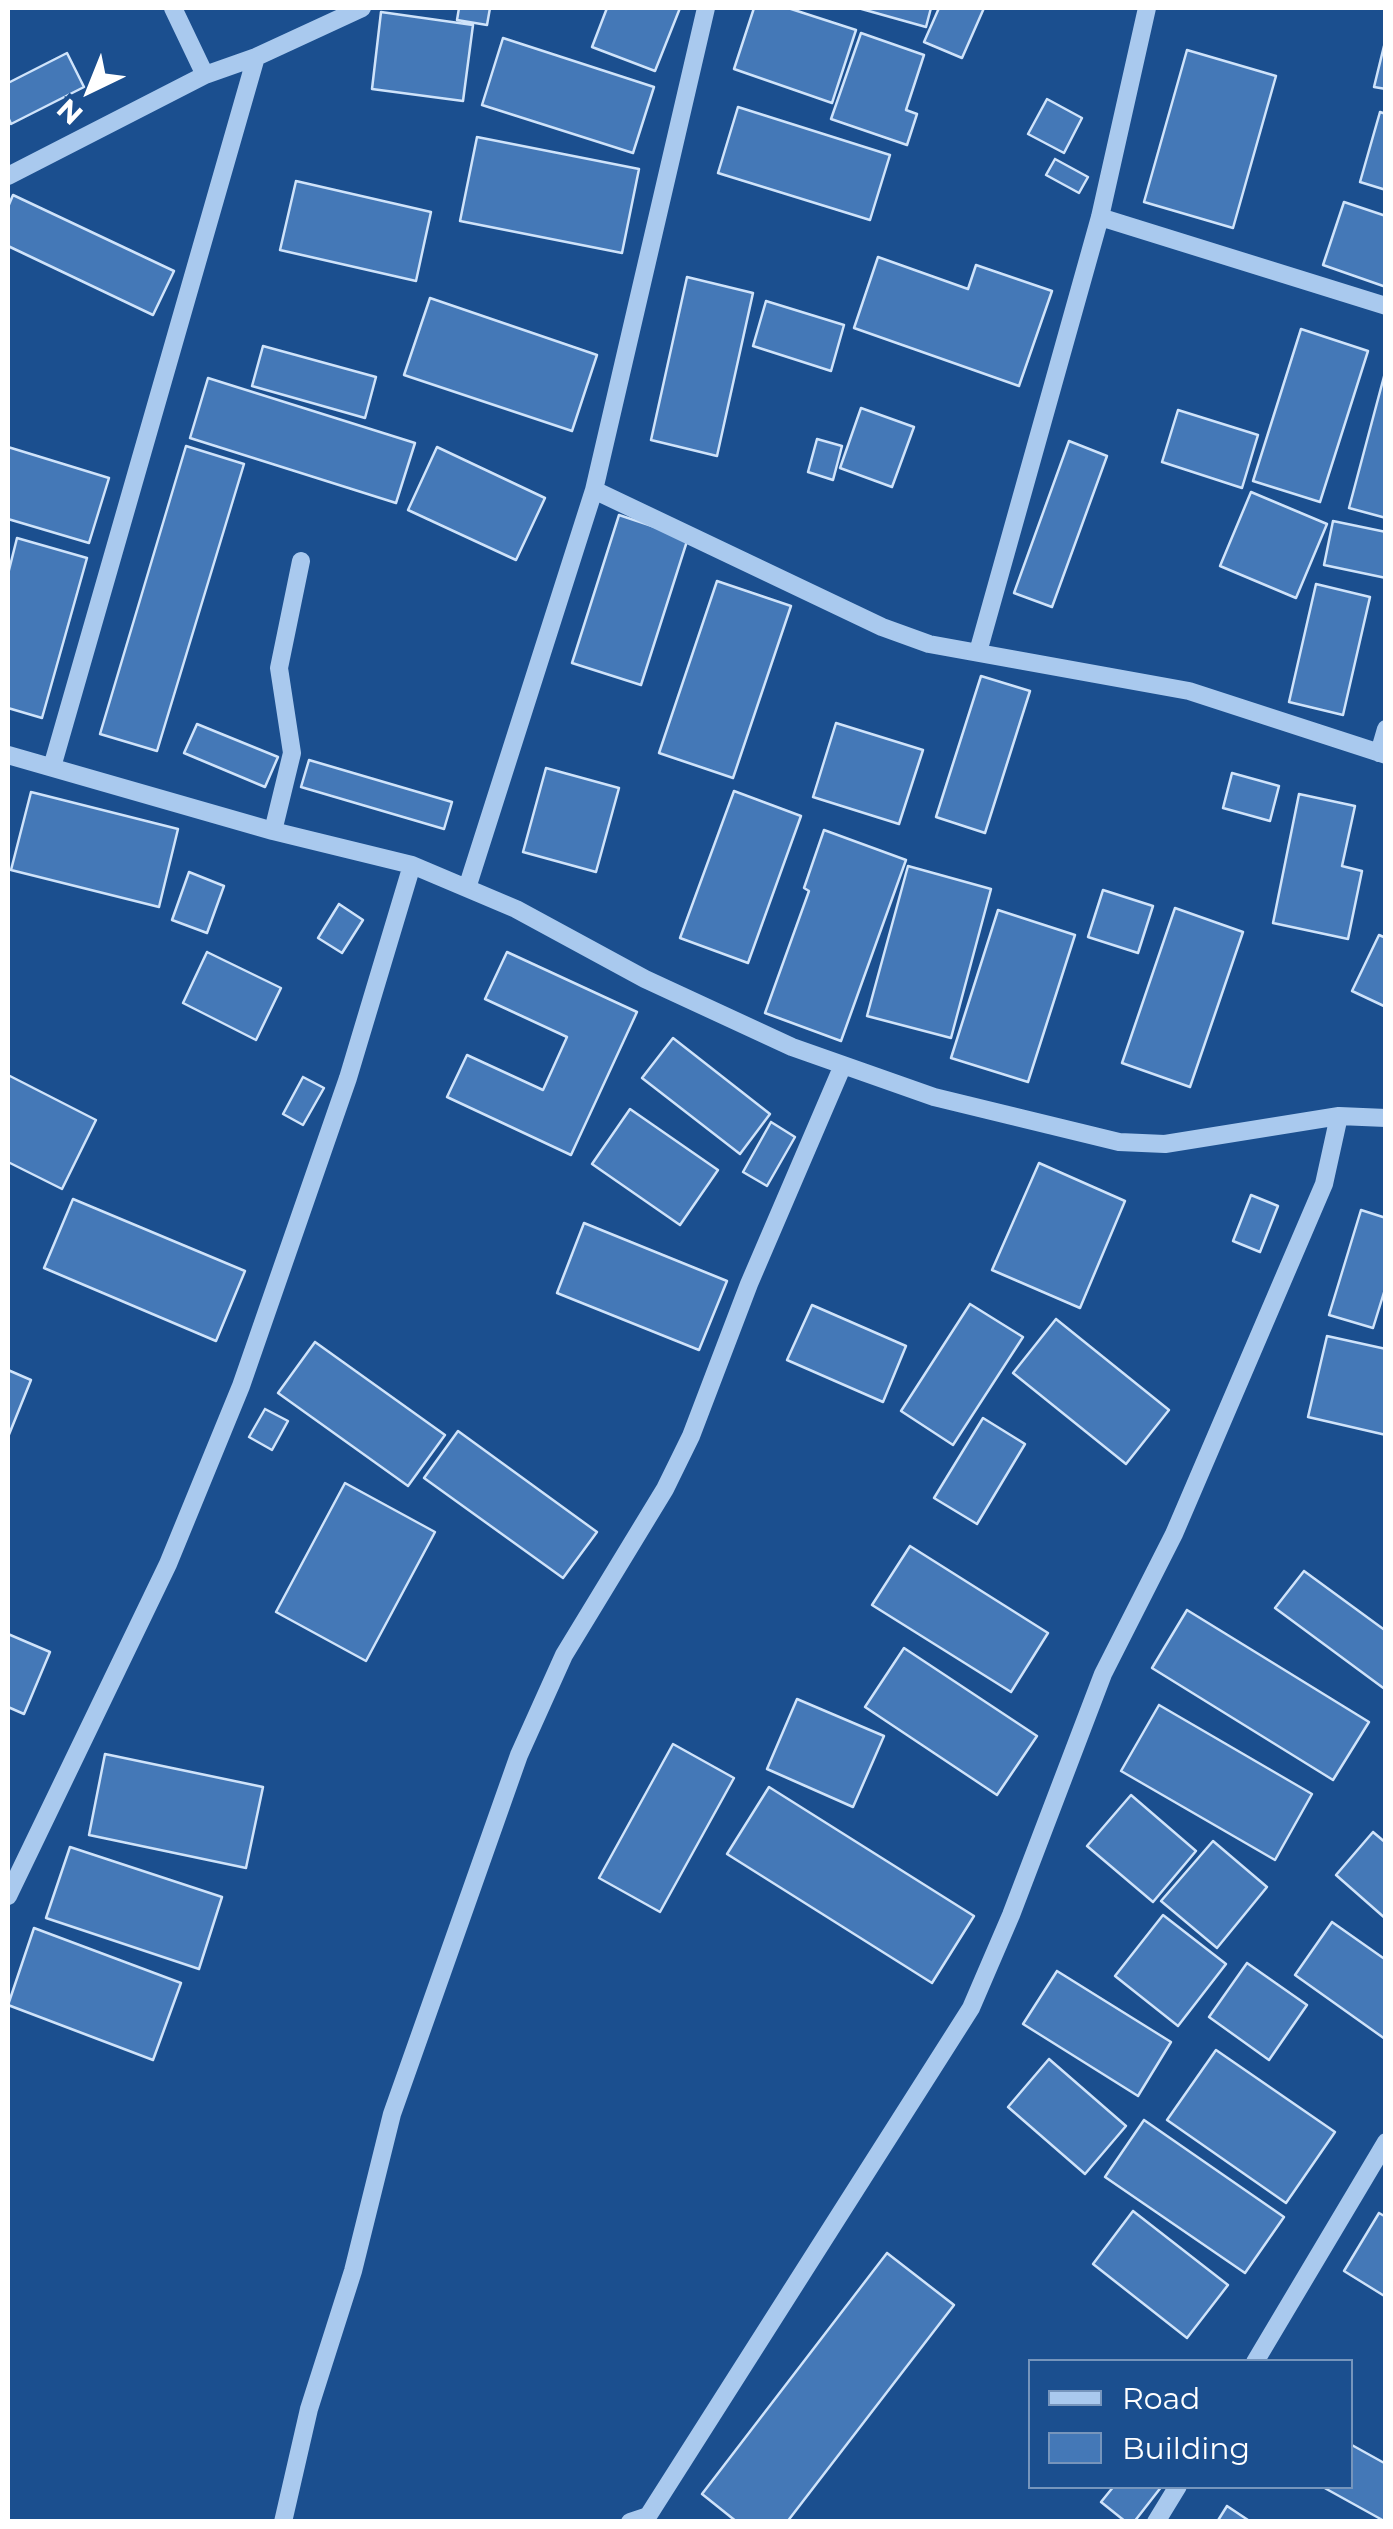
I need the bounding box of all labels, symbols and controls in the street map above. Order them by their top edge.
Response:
north arrow [40,40,140,140]
text: N [50,92,89,132]
legend [1028,2359,1353,2489]
text: Road [1122,2380,1200,2417]
text: Building [1122,2430,1250,2467]

